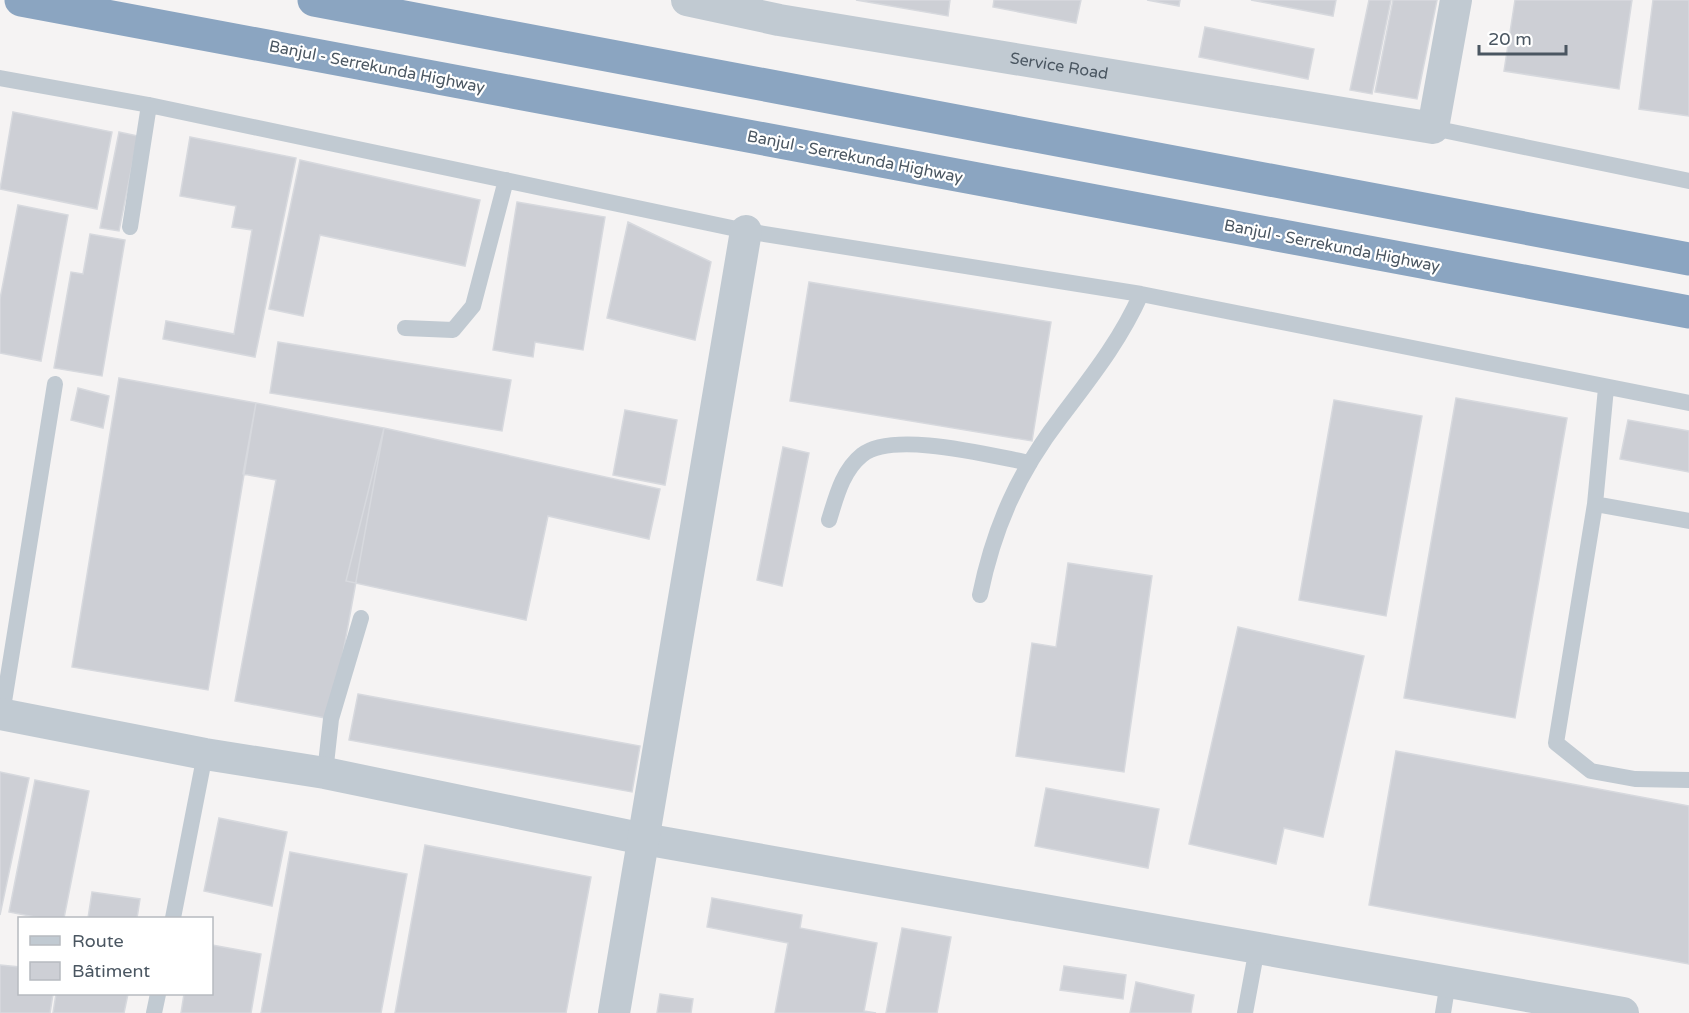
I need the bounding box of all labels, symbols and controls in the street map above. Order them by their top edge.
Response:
scale bar [1479,18,1566,56]
text: 20 m [1488,28,1532,50]
street label: Banjul - Serrekunda Highway [267,36,487,98]
street label: Service Road [1008,48,1110,84]
street label: Banjul - Serrekunda Highway [745,126,965,188]
street label: Banjul - Serrekunda Highway [1222,215,1442,277]
legend [18,917,213,995]
text: Route [72,930,124,952]
text: Bâtiment [72,960,150,982]

